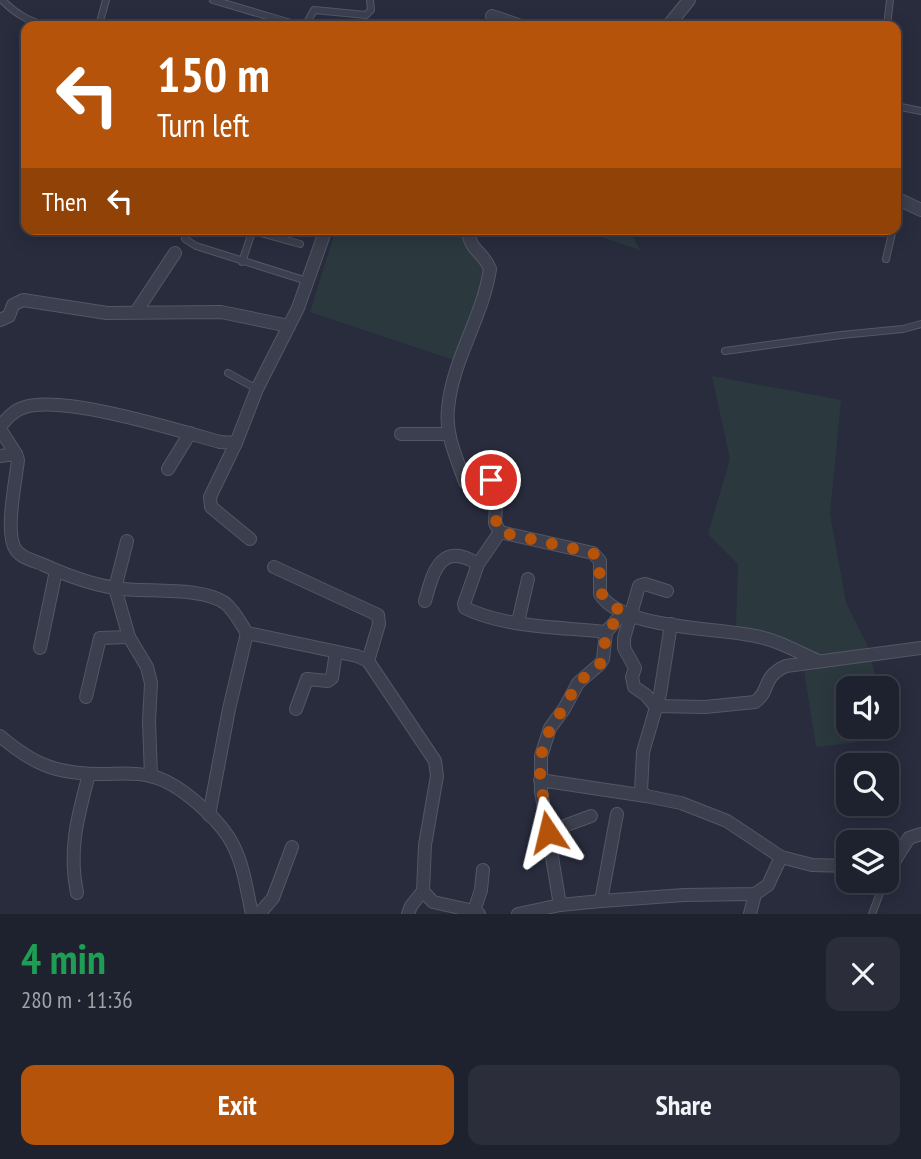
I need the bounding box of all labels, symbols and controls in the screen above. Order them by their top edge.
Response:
text: 150 m [157,42,270,106]
icon: left [42,49,133,140]
text: Turn left [157,104,249,146]
icon: left [101,182,139,220]
text: Then [42,185,87,218]
pin [461,450,521,510]
icon: arrive [472,461,510,499]
map controls [836,676,899,893]
button: sound [836,676,899,739]
button: search [836,753,899,816]
position arrow [511,795,585,869]
button: layers [836,830,899,893]
text: 4 min [21,931,106,986]
button: close [826,937,900,1011]
text: 280 m · 11:36 [21,985,133,1014]
button: Exit [21,1065,454,1145]
button: Share [468,1065,900,1145]

